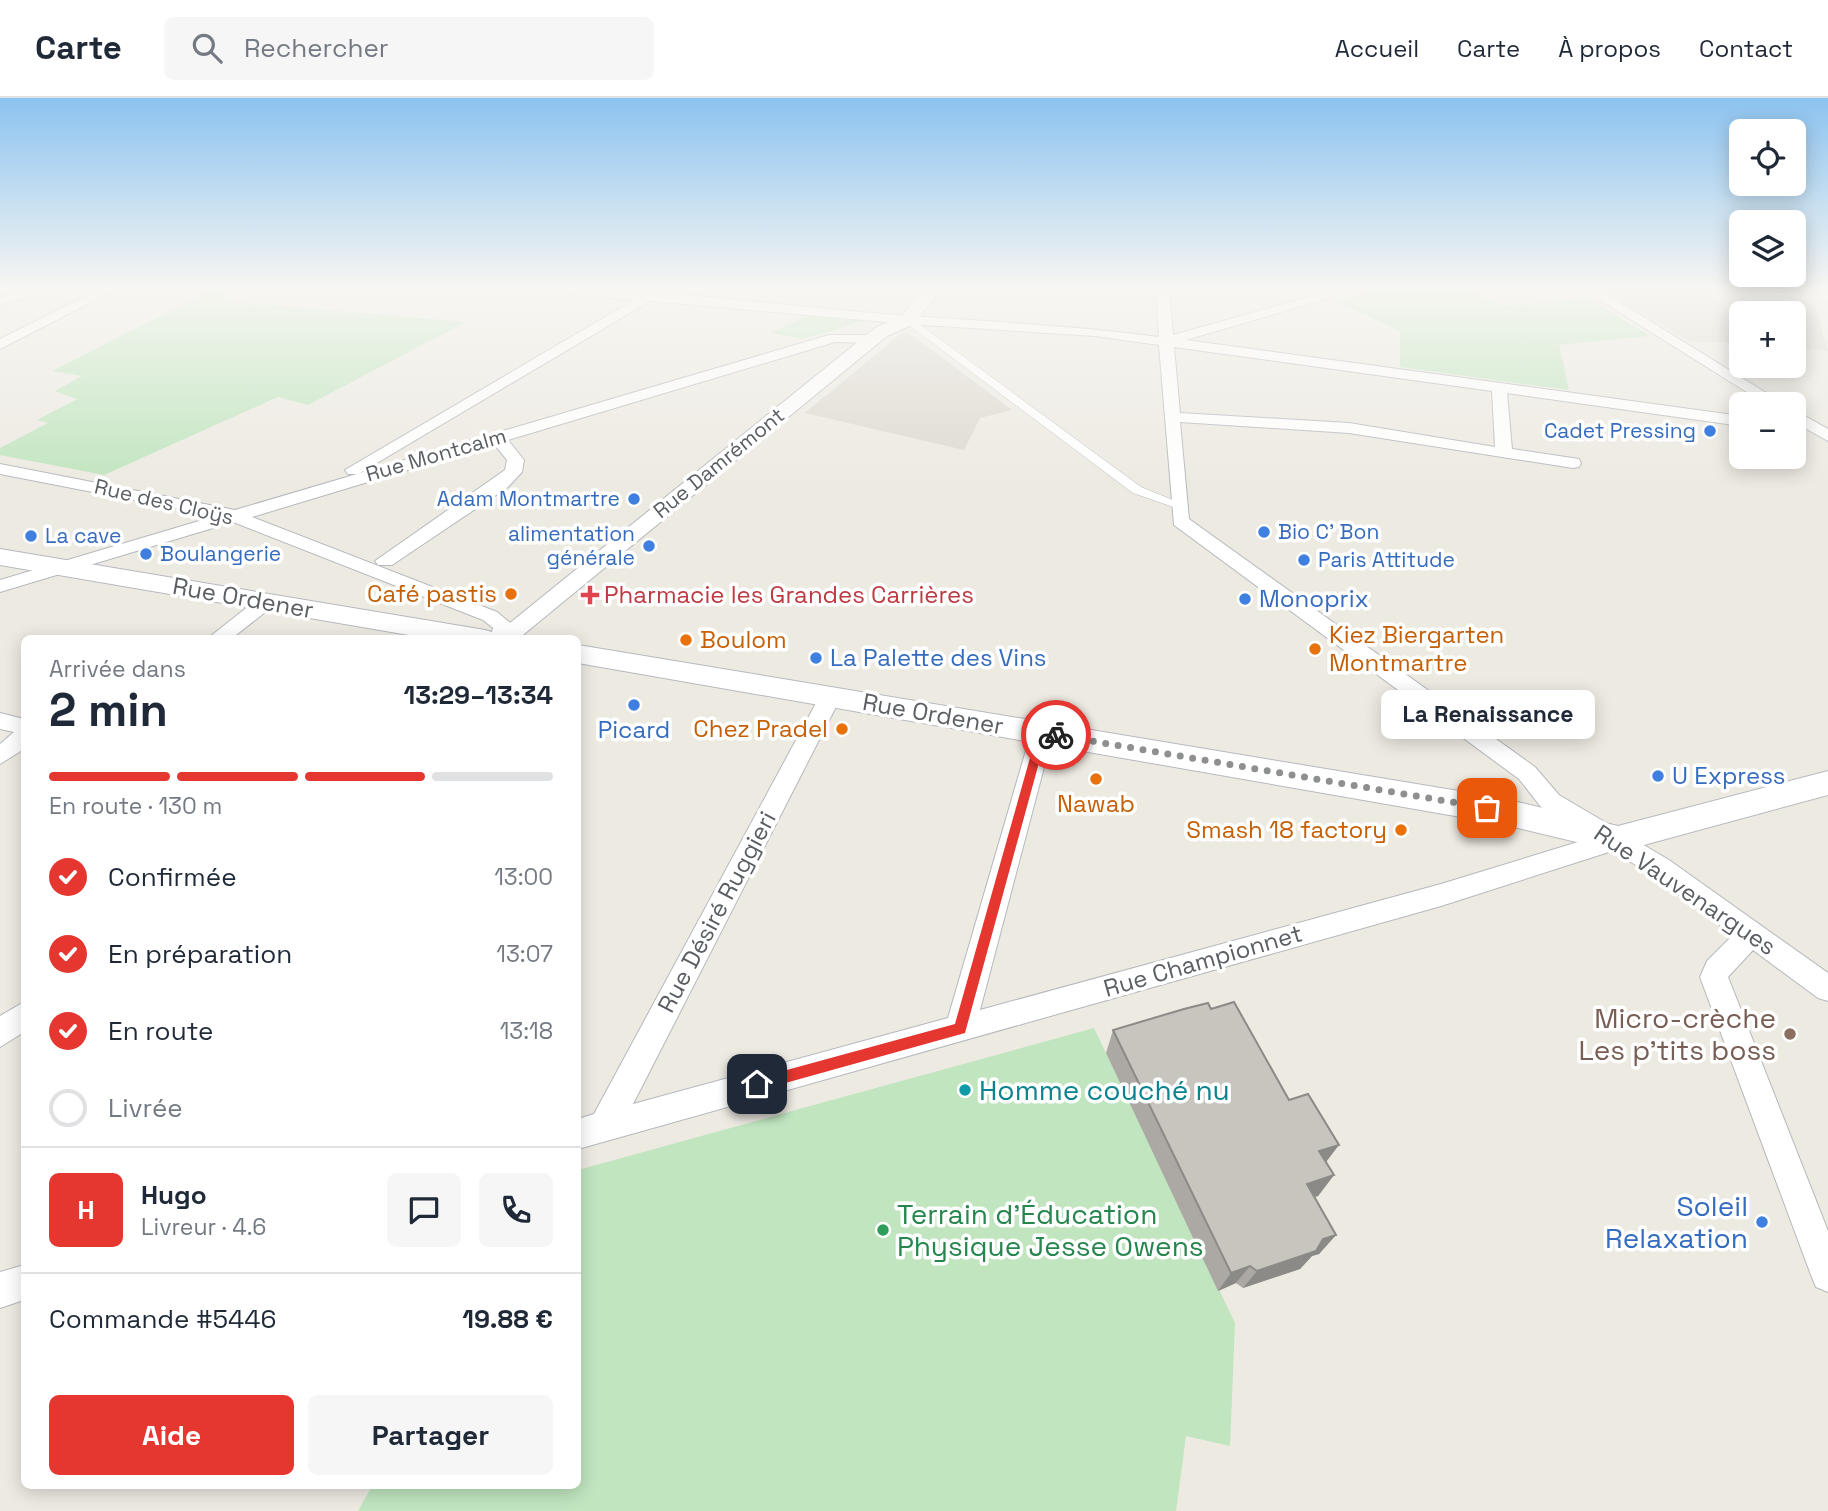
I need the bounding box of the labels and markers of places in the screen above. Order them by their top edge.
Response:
place label: Cadet Pressing [1544,417,1696,444]
marker: Cadet Pressing [1702,423,1718,439]
place label: Adam Montmartre [437,485,620,512]
marker: Adam Montmartre [626,491,642,507]
place label: Bio C' Bon [1278,518,1379,545]
place label: alimentation générale [508,520,635,571]
place label: La cave [45,522,121,549]
marker: Bio C' Bon [1256,524,1272,540]
marker: La cave [23,528,39,544]
marker: alimentation générale [641,538,657,554]
place label: Boulangerie [160,540,281,567]
marker: Boulangerie [138,546,154,562]
place label: Paris Attitude [1318,546,1455,573]
marker: Paris Attitude [1296,552,1312,568]
place label: Café pastis [367,578,497,609]
place label: Pharmacie les Grandes Carrières [604,579,974,610]
place label: Monoprix [1259,583,1369,614]
marker: Café pastis [503,586,519,602]
marker: Pharmacie les Grandes Carrières [582,587,598,603]
marker: Monoprix [1237,591,1253,607]
place label: Kiez Biergarten Montmartre [1329,619,1504,678]
place label: Boulom [700,624,787,655]
marker: Boulom [678,632,694,648]
marker: Kiez Biergarten Montmartre [1307,641,1323,657]
place label: La Palette des Vins [830,642,1047,673]
marker: La Palette des Vins [808,650,824,666]
callout: La Renaissance [1380,689,1594,738]
marker: Picard [626,697,642,713]
place label: Chez Pradel [693,713,828,744]
place label: Picard [598,714,670,745]
marker: Chez Pradel [834,721,850,737]
place label: U Express [1672,760,1785,791]
marker: U Express [1650,768,1666,784]
marker: Nawab [1088,771,1104,787]
pin [1457,778,1517,838]
place label: Nawab [1057,788,1135,819]
place label: Smash 18 factory [1186,814,1387,845]
marker: Smash 18 factory [1393,822,1409,838]
place label: Micro-crèche Les p'tits boss [1579,1000,1776,1068]
marker: Micro-crèche Les p'tits boss [1782,1026,1798,1042]
pin [727,1054,787,1114]
place label: Homme couché nu [979,1072,1230,1108]
marker: Homme couché nu [957,1082,973,1098]
place label: Soleil Relaxation [1605,1188,1748,1256]
place label: Terrain d'Éducation Physique Jesse Owens [897,1196,1204,1264]
marker: Soleil Relaxation [1754,1214,1770,1230]
marker: Terrain d'Éducation Physique Jesse Owens [875,1222,891,1238]

